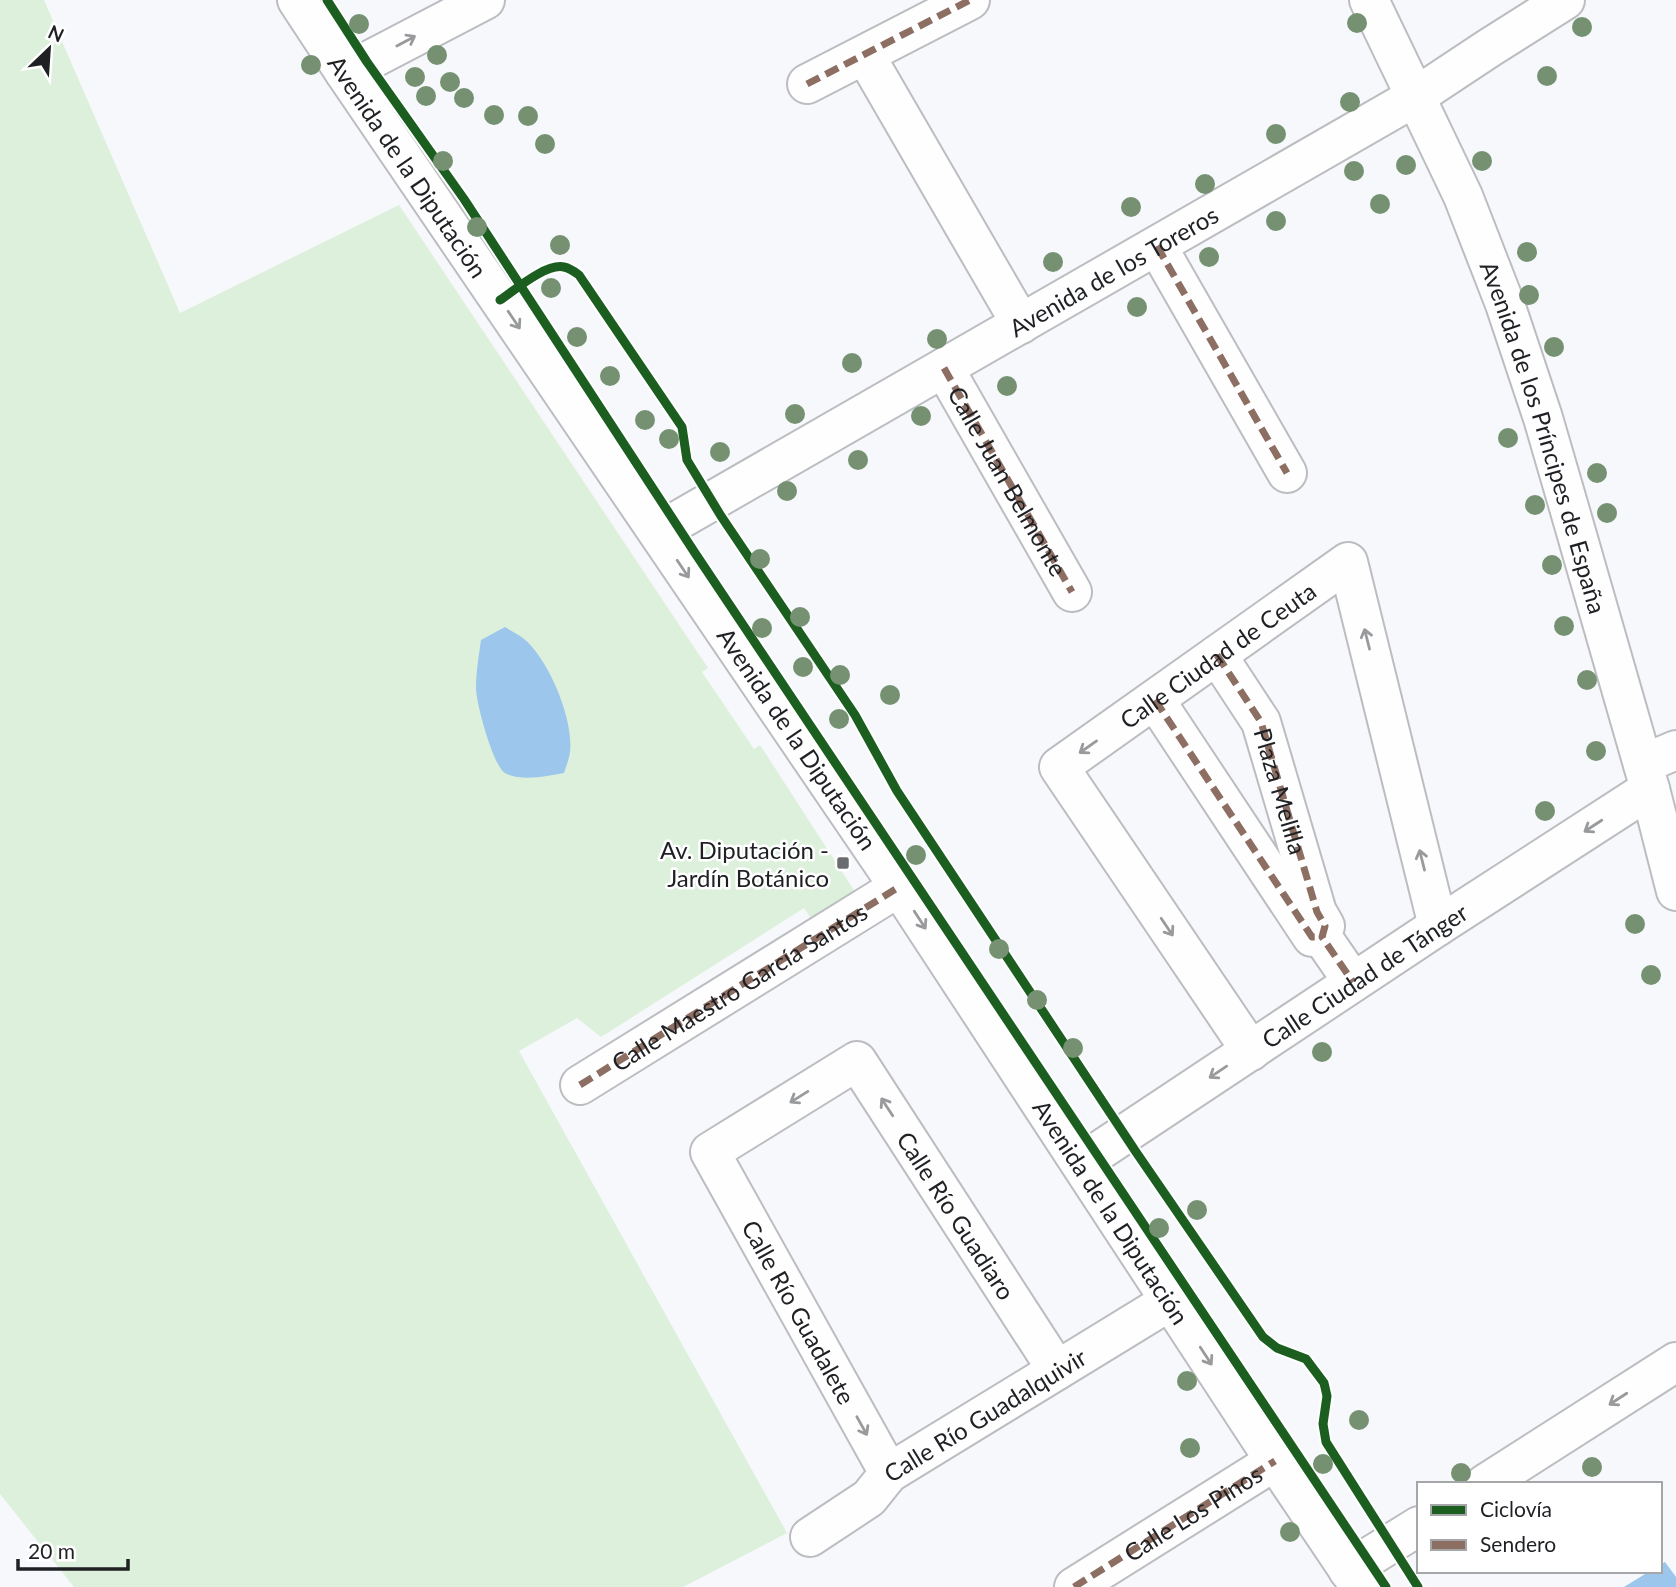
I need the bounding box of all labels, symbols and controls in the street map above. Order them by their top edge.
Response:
north arrow [14,14,84,84]
text: N [45,20,68,47]
one-way arrow [395,34,415,48]
street label: Avenida de la Diputación [323,50,494,283]
street label: Avenida de los Toreros [1004,199,1223,342]
street label: Avenida de los Príncipes de España [1475,257,1613,617]
one-way arrow [507,310,521,330]
street label: Calle Juan Belmonte [943,381,1074,581]
one-way arrow [676,559,690,579]
street label: Calle Ciudad de Ceuta [1114,575,1321,734]
street label: Avenida de la Diputación [712,622,883,855]
one-way arrow [1360,628,1373,651]
street label: Plaza Melilla [1249,724,1314,857]
one-way arrow [1079,740,1098,754]
one-way arrow [1583,820,1603,834]
place label: Av. Diputación - Jardín Botánico [660,835,829,892]
one-way arrow [1414,849,1428,872]
marker: Av. Diputación - Jardín Botánico [835,855,851,871]
street label: Calle Maestro García Santos [606,896,872,1077]
street label: Calle Ciudad de Tánger [1256,896,1473,1054]
one-way arrow [913,910,928,929]
one-way arrow [1160,917,1174,936]
one-way arrow [1209,1065,1228,1080]
one-way arrow [790,1089,809,1104]
street label: Avenida de la Diputación [1028,1094,1196,1329]
one-way arrow [879,1097,893,1117]
street label: Calle Río Guadiaro [892,1126,1022,1305]
street label: Calle Río Guadalete [736,1215,862,1409]
street label: Calle Río Guadalquivir [878,1341,1091,1487]
one-way arrow [1200,1346,1214,1366]
one-way arrow [1609,1392,1629,1406]
one-way arrow [856,1415,869,1436]
street label: Calle Los Pinos [1118,1459,1267,1567]
legend [1417,1482,1662,1573]
text: Ciclovía [1480,1496,1552,1521]
scale bar [18,1528,128,1572]
text: Sendero [1480,1531,1556,1556]
text: 20 m [28,1538,75,1563]

